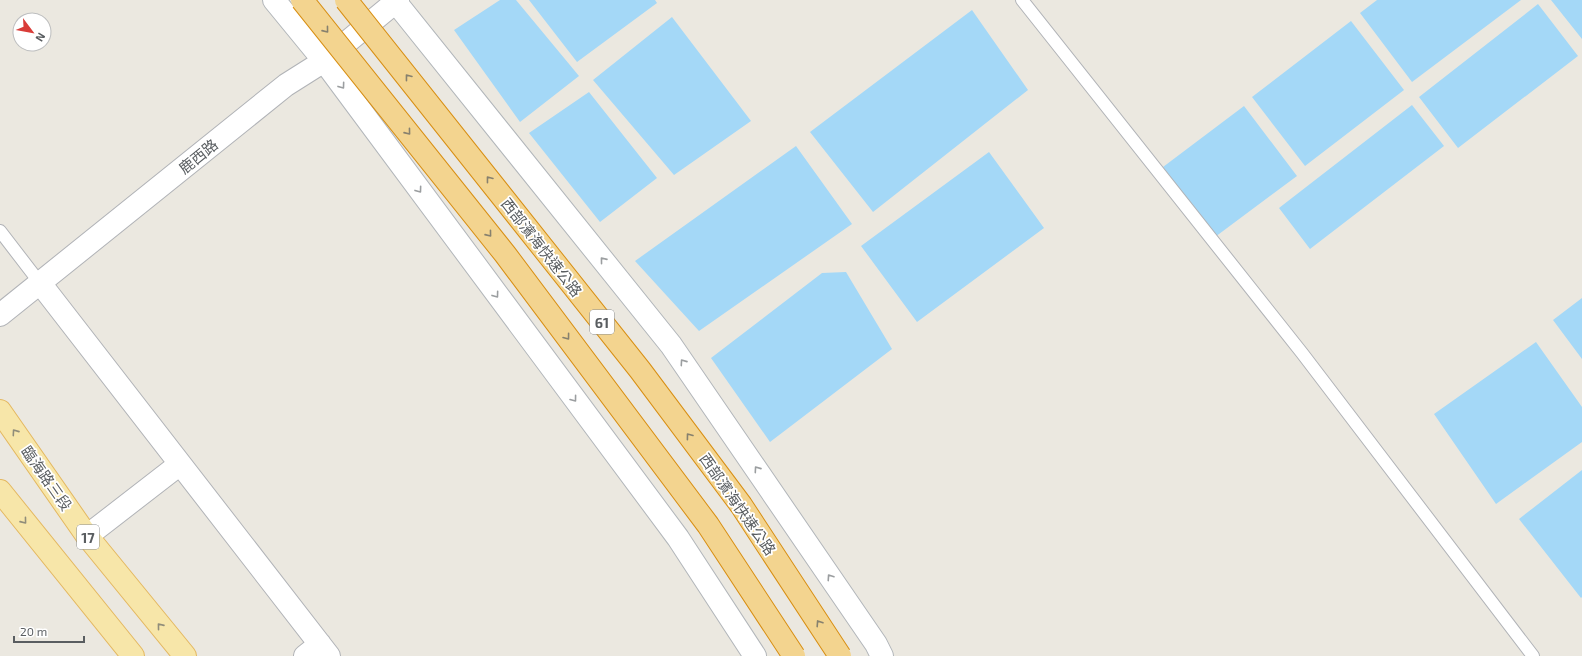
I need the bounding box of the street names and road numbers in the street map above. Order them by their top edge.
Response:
street label: 鹿西路 [175,135,221,177]
street label: 西部濱海快速公路 [498,194,586,300]
road number: 61 [590,310,614,334]
street label: 臨海路三段 [18,442,76,514]
street label: 西部濱海快速公路 [696,450,780,558]
road number: 17 [77,525,99,549]

